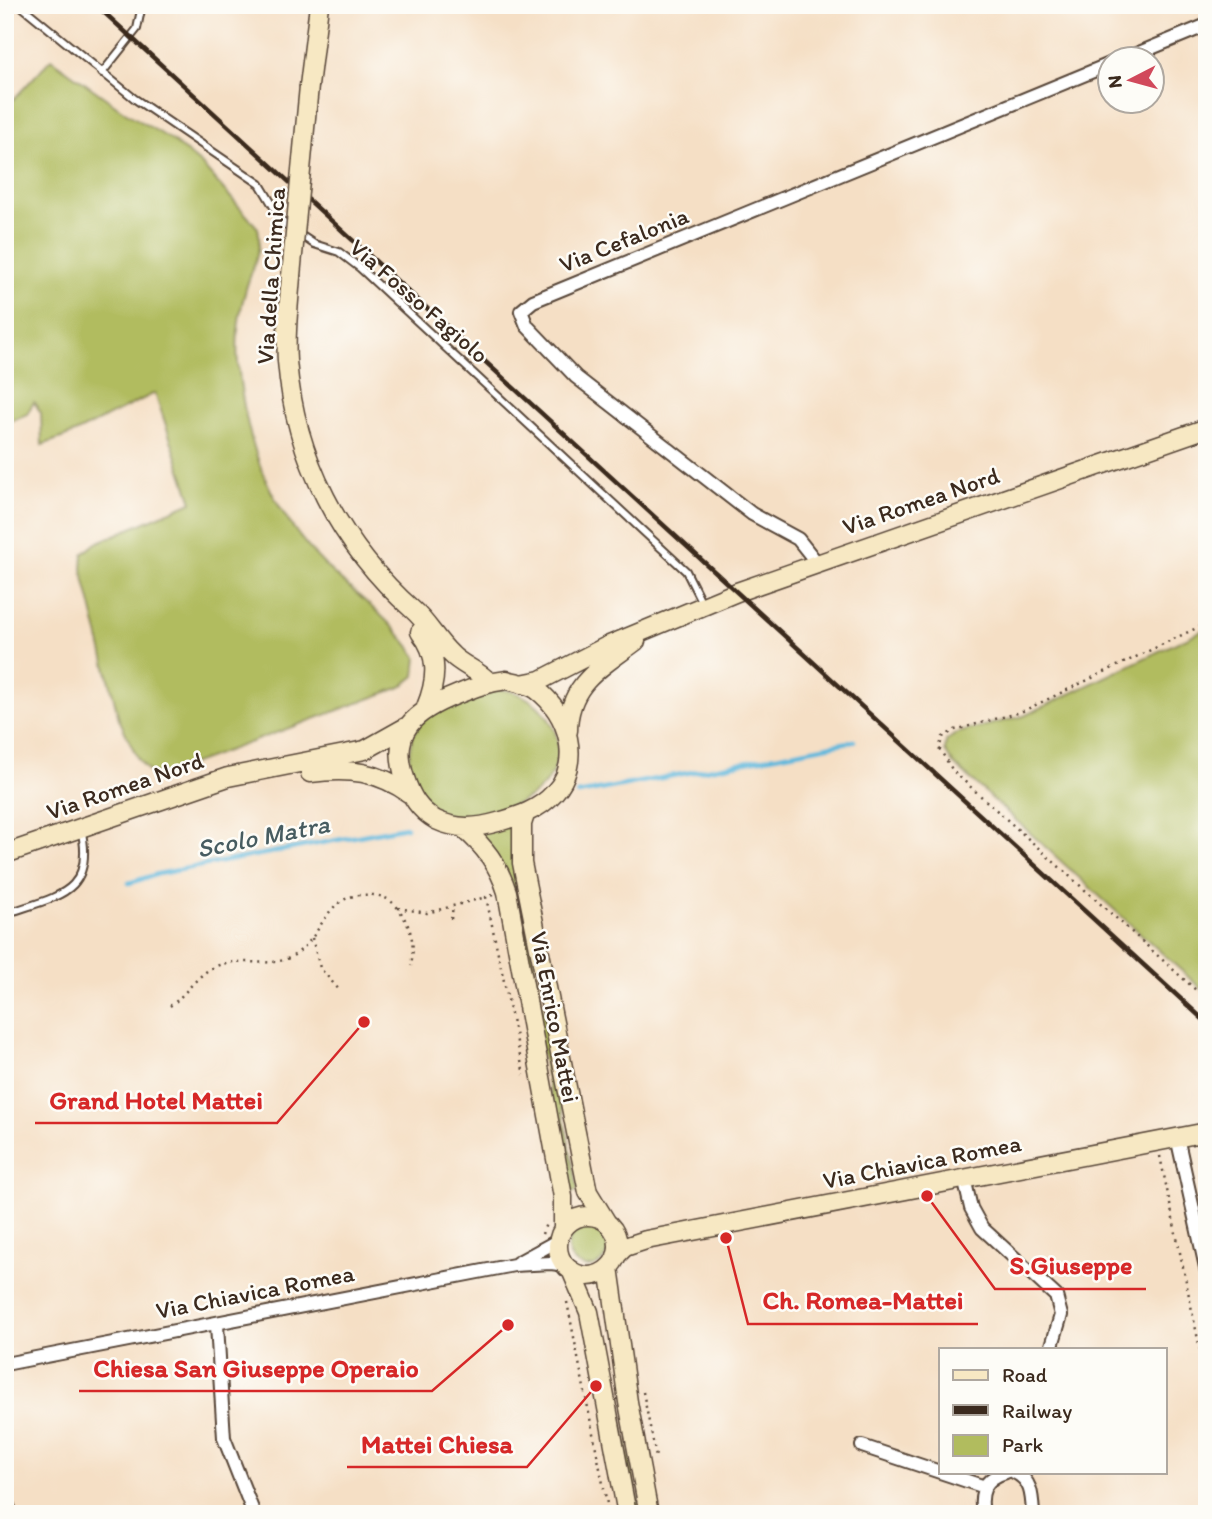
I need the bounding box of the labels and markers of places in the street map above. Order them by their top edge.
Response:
callout: Grand Hotel Mattei [35,1076,277,1123]
callout: S.Giuseppe [995,1242,1146,1289]
callout: Ch. Romea-Mattei [748,1277,978,1324]
callout: Chiesa San Giuseppe Operaio [79,1344,432,1391]
callout: Mattei Chiesa [347,1420,527,1467]

